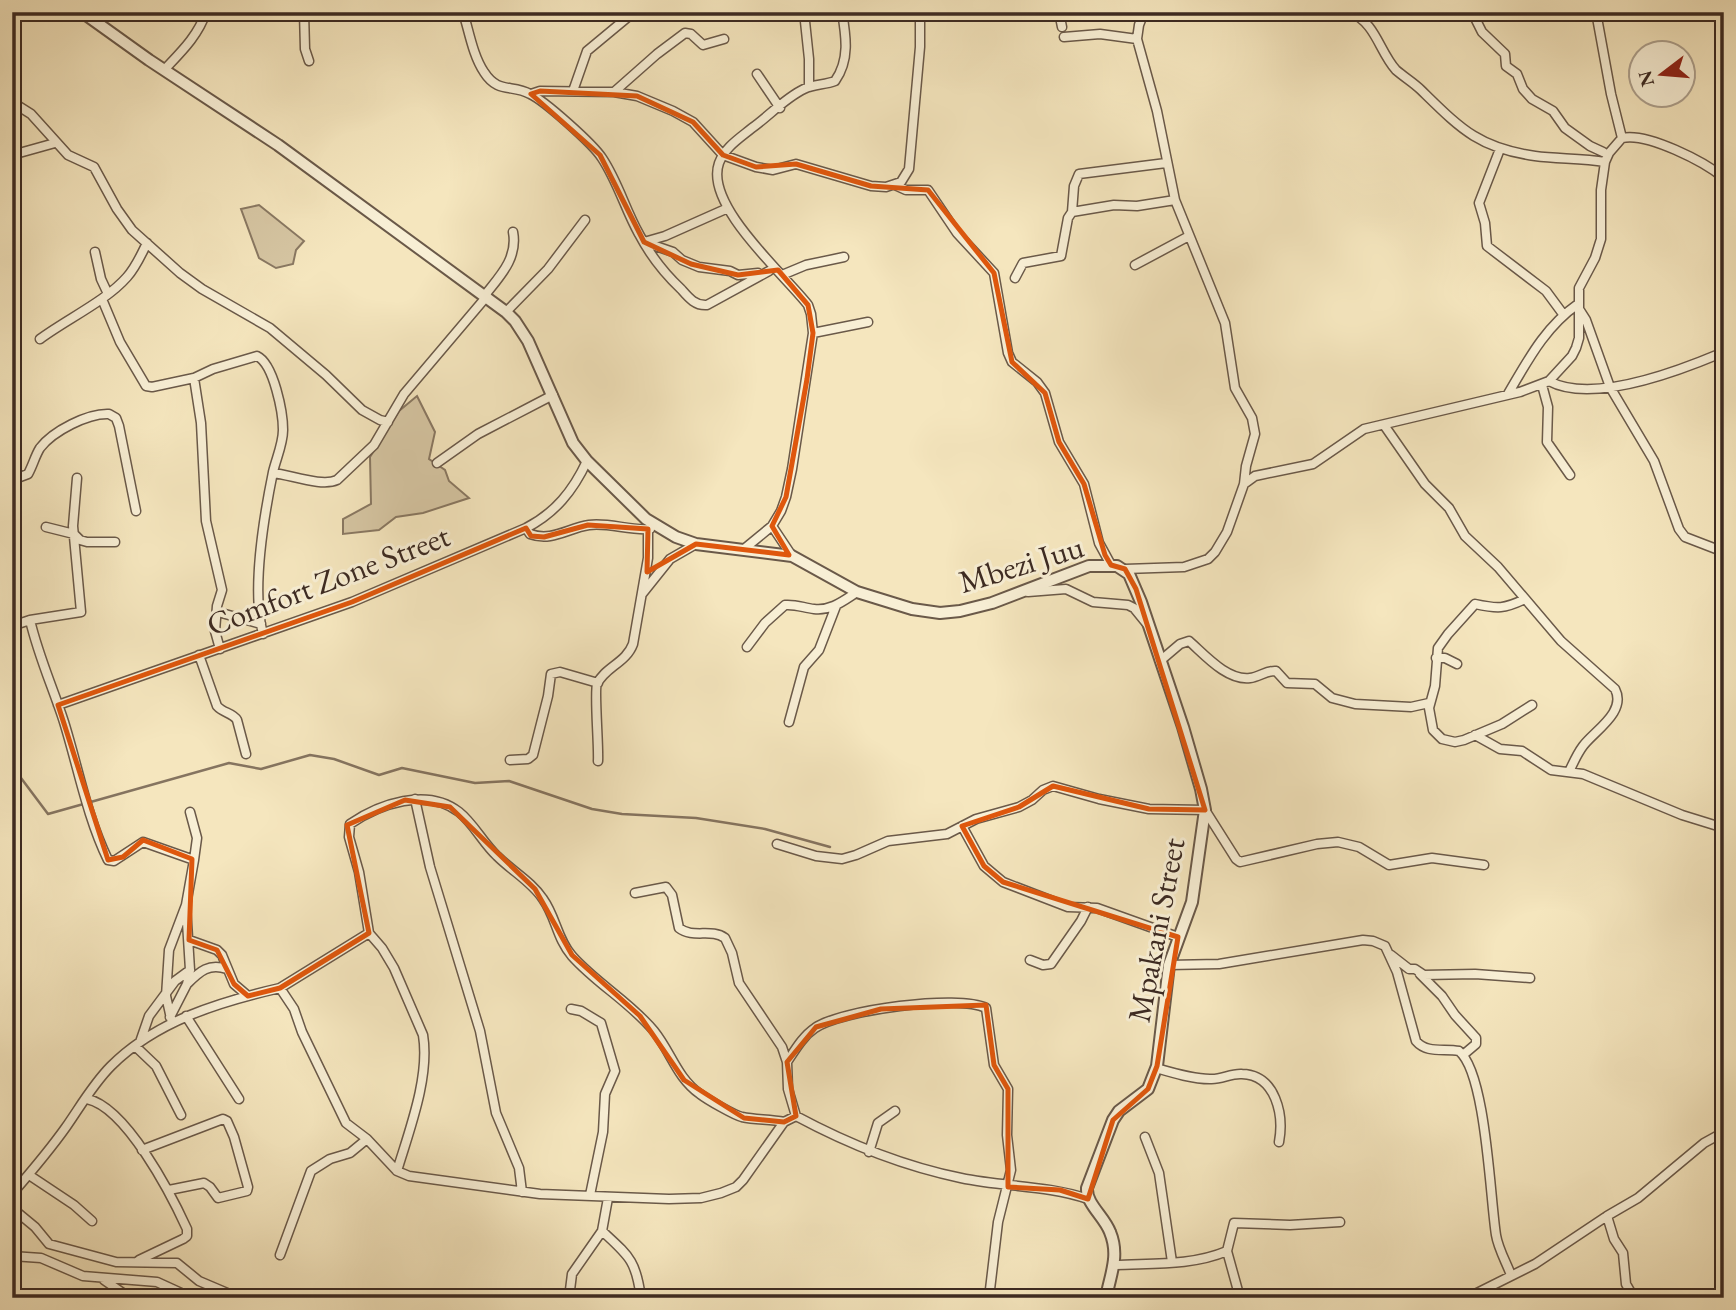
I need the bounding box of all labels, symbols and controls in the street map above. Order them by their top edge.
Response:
north arrow [1628,38,1698,108]
text: N [1632,67,1660,89]
street label: Comfort Zone Street [200,514,456,646]
street label: Mbezi Juu [953,525,1089,603]
street label: Mpakani Street [1118,834,1194,1026]

